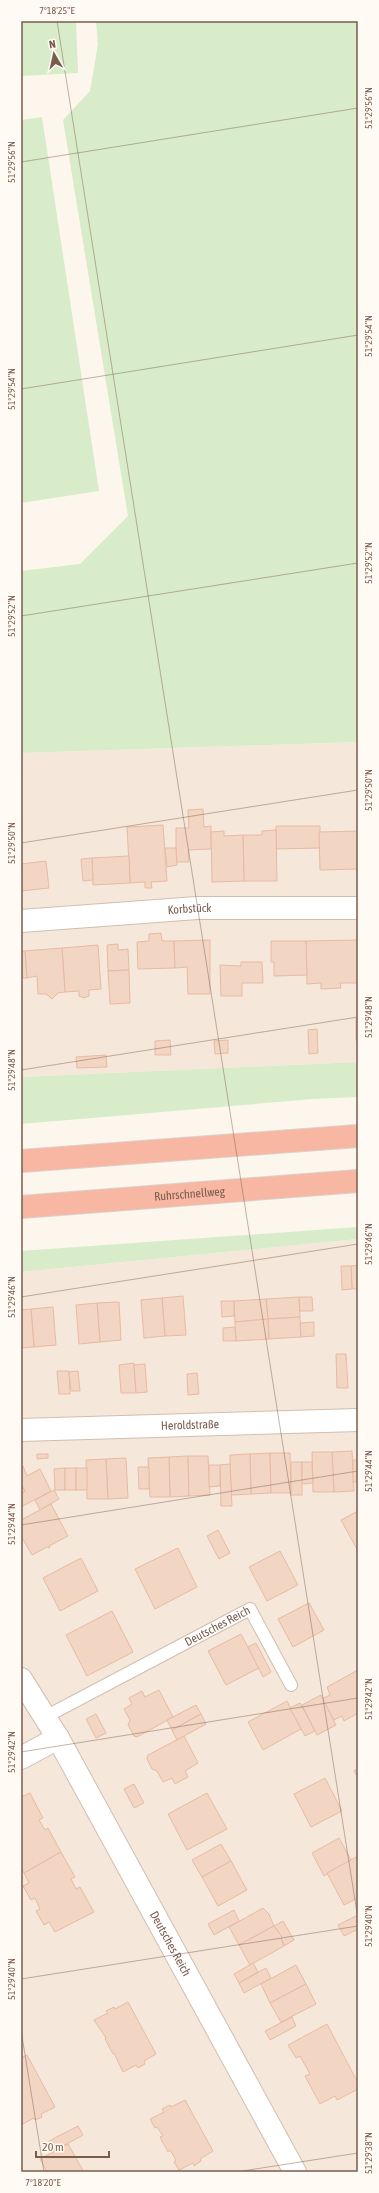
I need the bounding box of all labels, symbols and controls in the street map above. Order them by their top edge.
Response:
text: 7°18'25"E [39,5,75,16]
north arrow [34,34,74,74]
text: N [48,38,57,51]
text: 51°29'56"N [363,87,374,129]
text: 51°29'56"N [6,141,17,183]
text: 51°29'54"N [363,315,374,357]
text: 51°29'54"N [6,368,17,410]
text: 51°29'52"N [363,542,374,584]
text: 51°29'52"N [6,595,17,637]
text: 51°29'50"N [363,769,374,811]
text: 51°29'50"N [6,822,17,864]
street label: Korbstück [167,901,212,917]
text: 51°29'48"N [363,996,374,1038]
text: 51°29'48"N [6,1049,17,1091]
street label: Ruhrschnellweg [154,1184,226,1204]
text: 51°29'46"N [363,1223,374,1265]
text: 51°29'46"N [6,1276,17,1318]
street label: Heroldstraße [161,1417,219,1433]
text: 51°29'44"N [363,1450,374,1492]
text: 51°29'44"N [6,1503,17,1545]
street label: Deutsches Reich [182,1603,253,1649]
text: 51°29'42"N [363,1678,374,1720]
text: 51°29'42"N [6,1731,17,1773]
text: 51°29'40"N [363,1905,374,1947]
street label: Deutsches Reich [147,1909,194,1979]
text: 51°29'40"N [6,1958,17,2000]
text: 51°29'38"N [363,2132,374,2174]
scale bar [36,2133,109,2159]
text: 20 m [42,2140,64,2154]
text: 7°18'20"E [25,2177,61,2188]

